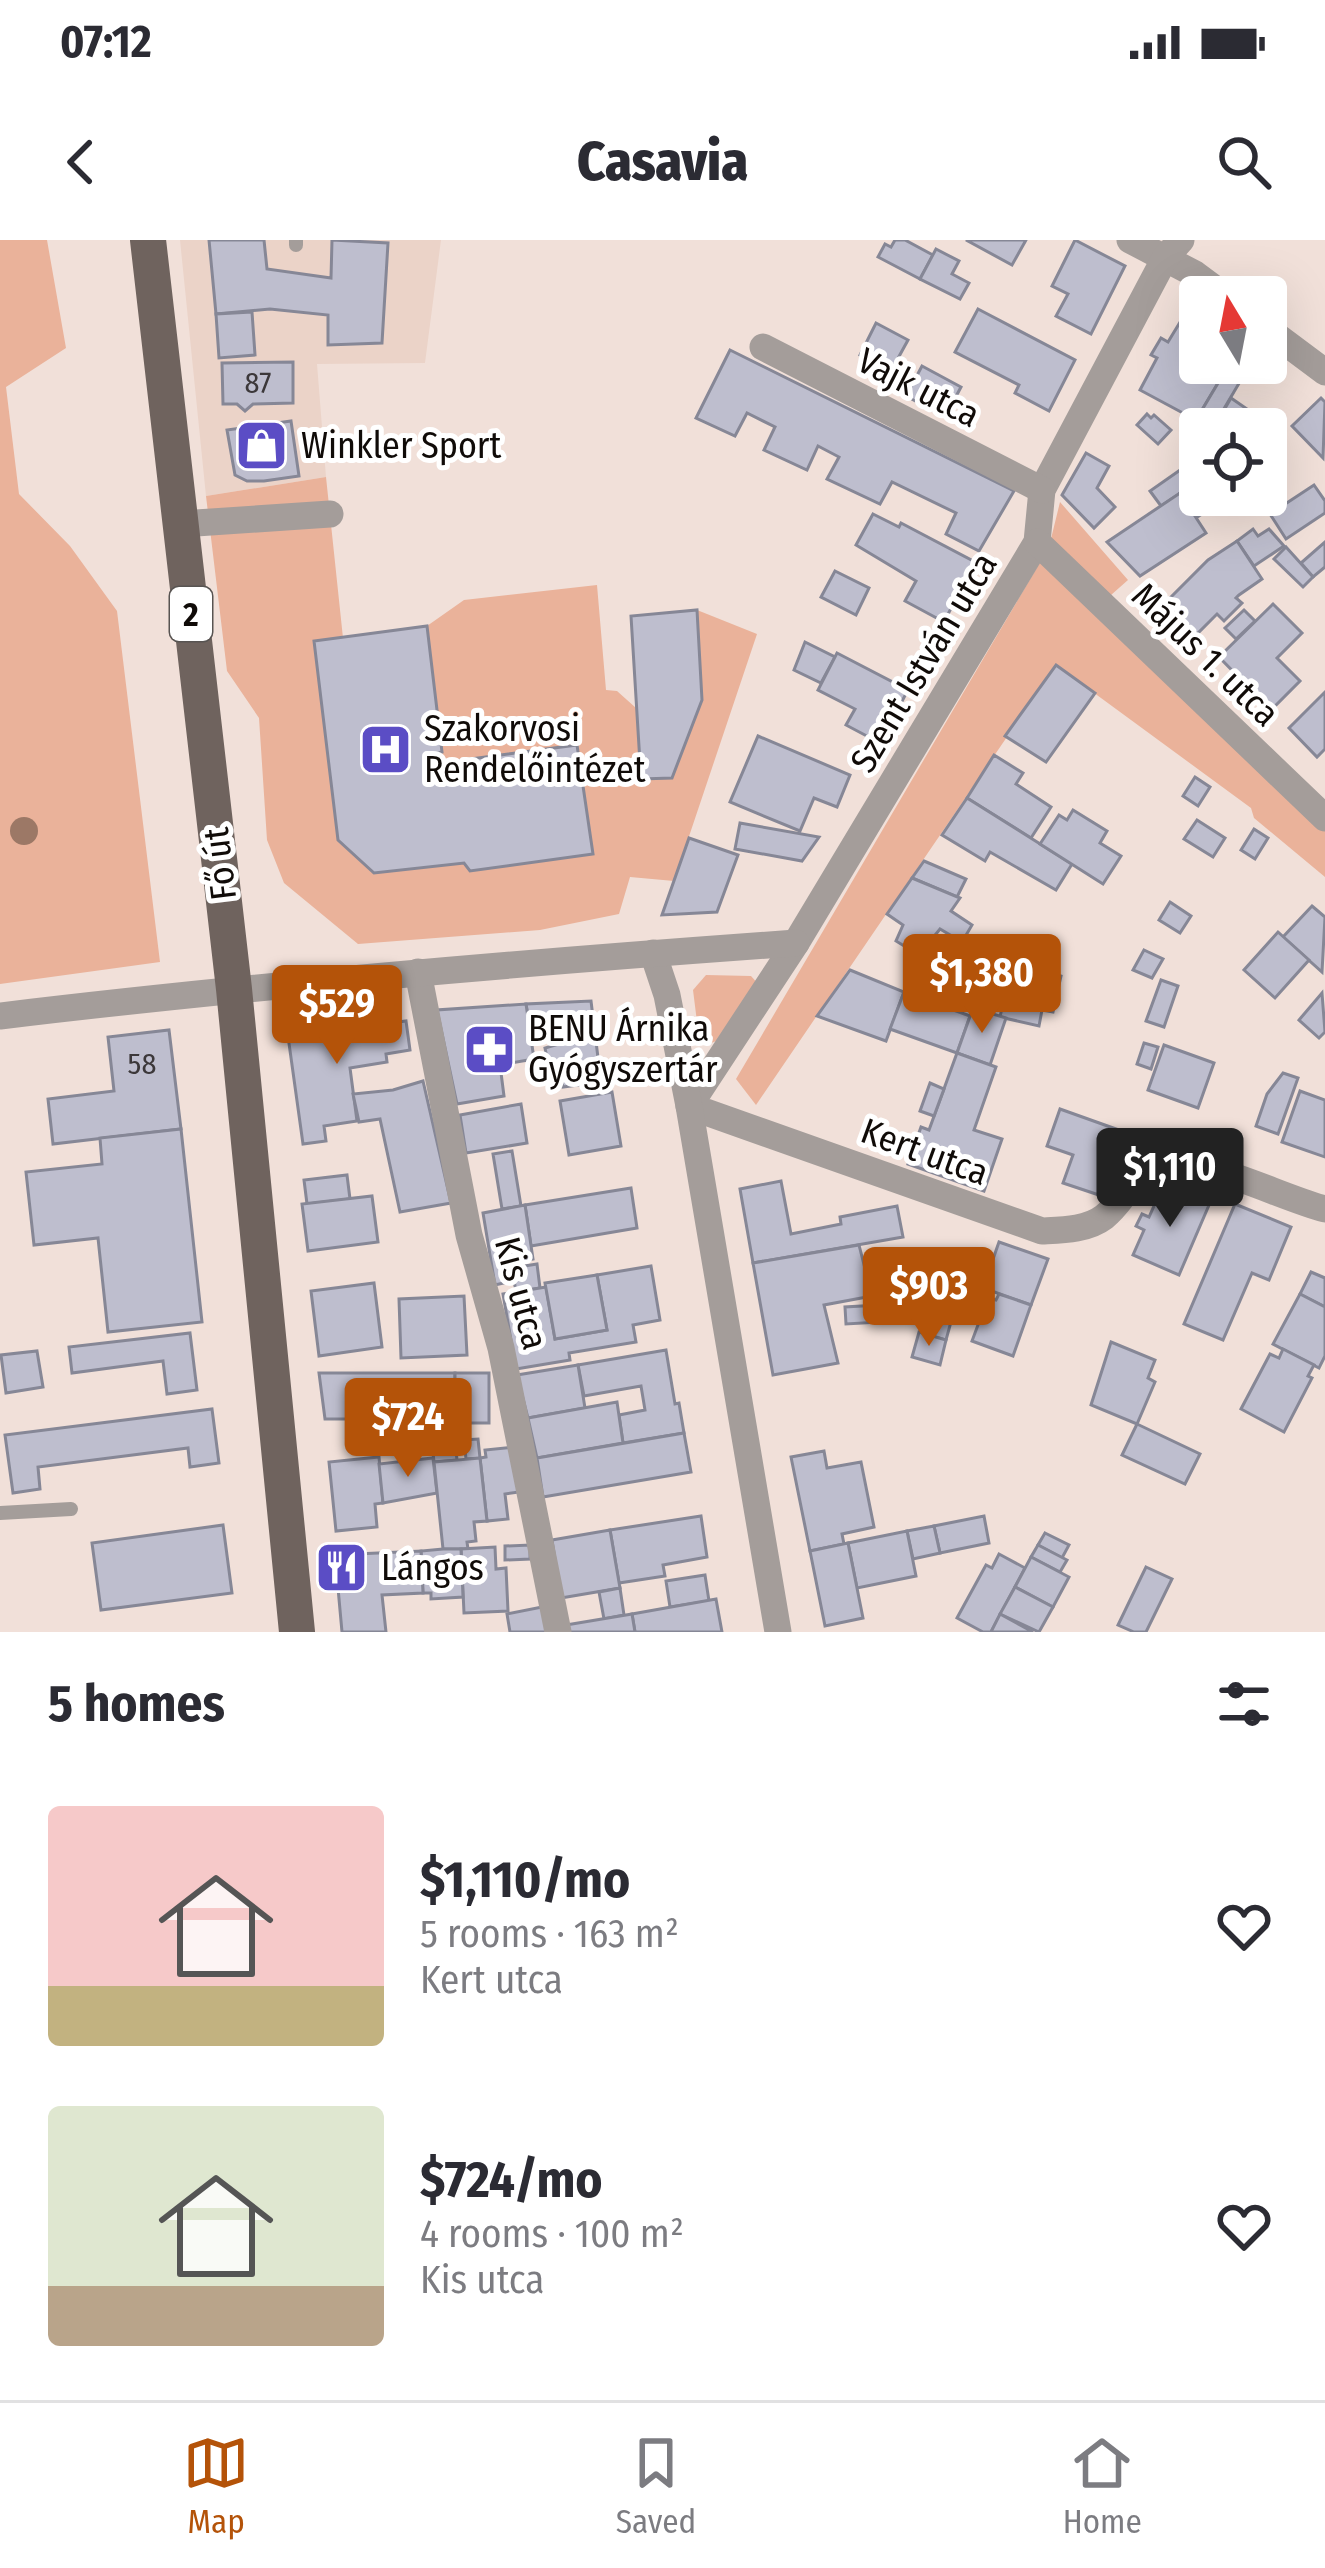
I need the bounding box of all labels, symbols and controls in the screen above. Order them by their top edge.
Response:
text: 07:12 [60,15,152,69]
icon: back [48,129,114,195]
icon: search [1211,129,1277,195]
text: Casavia [577,130,748,194]
north arrow [1179,276,1287,384]
map controls [1179,276,1287,516]
street label: Vajk utca [850,338,987,437]
house number: 87 [245,365,271,401]
button: locate [1179,408,1287,516]
shop icon: Winkler Sport [234,417,290,473]
place label: Winkler Sport [301,424,501,468]
street label: Szent István utca [841,545,1007,780]
street label: Május 1. utca [1123,574,1288,736]
road number: 2 [170,587,212,641]
place label: Szakorvosi Rendelőintézet [424,707,646,792]
hospital icon: Szakorvosi Rendelőintézet [357,721,413,777]
street label: Fő út [194,825,246,903]
pin: $1,380 [884,934,1080,1036]
text: $1,380 [930,950,1034,996]
pin: $529 [266,965,408,1067]
text: $529 [299,981,375,1027]
place label: BENU Árnika Gyógyszertár [528,1006,718,1092]
pharmacy icon: BENU Árnika Gyógyszertár [461,1021,517,1077]
house number: 58 [128,1046,156,1082]
street label: Kert utca [855,1109,994,1195]
pin: $1,110 [1072,1128,1268,1230]
text: $1,110 [1123,1144,1217,1190]
street label: Kis utca [485,1232,557,1354]
pin: $903 [858,1247,1000,1349]
text: $903 [890,1263,968,1309]
pin: $724 [337,1378,479,1480]
text: $724 [372,1394,444,1440]
restaurant icon: Lángos [314,1539,370,1595]
place label: Lángos [381,1546,484,1590]
icon: filters [1211,1671,1277,1737]
text: 5 homes [48,1673,225,1735]
text: $1,110/mo [420,1849,630,1911]
icon: home [144,1854,288,1998]
icon: heart [1211,1893,1277,1959]
text: 5 rooms · 163 m² [420,1911,679,1957]
text: Kert utca [420,1957,563,2003]
text: $724/mo [420,2149,603,2211]
icon: home [144,2154,288,2298]
icon: heart [1211,2193,1277,2259]
text: 4 rooms · 100 m² [420,2211,684,2257]
text: Kis utca [420,2257,544,2303]
tab: Map [183,2430,249,2542]
tab: Saved [616,2430,696,2542]
tab: Home [1063,2430,1142,2542]

